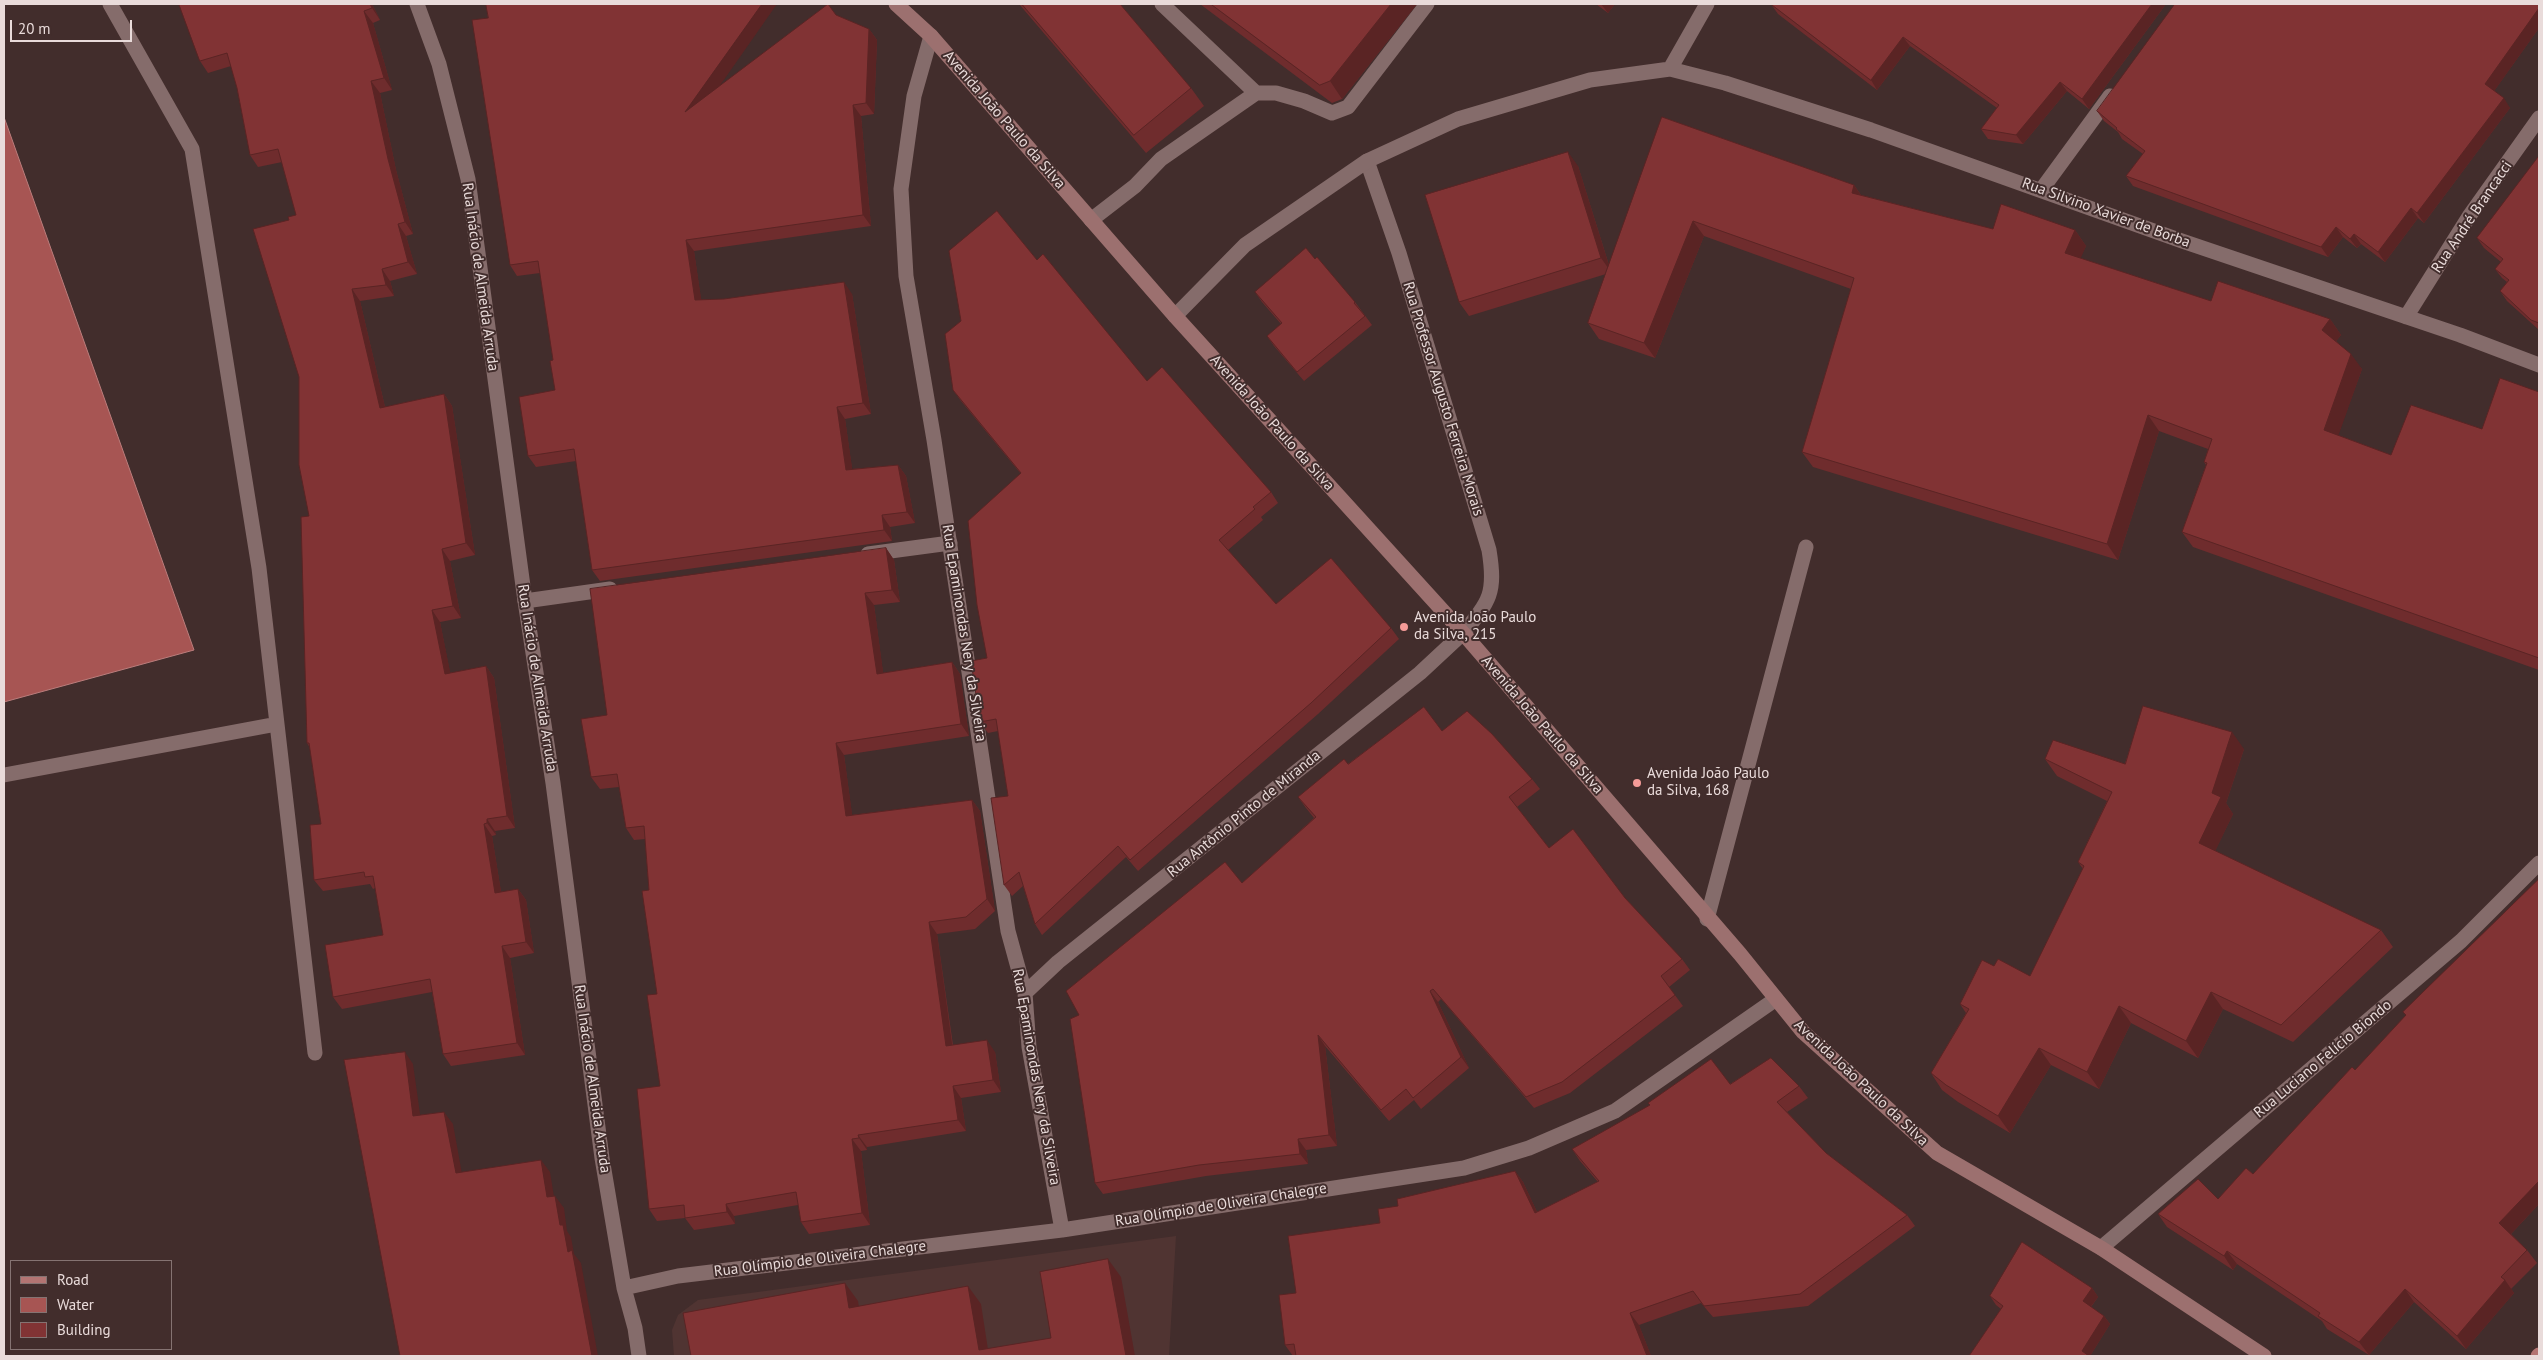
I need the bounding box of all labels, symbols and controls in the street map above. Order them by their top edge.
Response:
scale bar [12,10,135,42]
text: 20 m [18,19,51,38]
street label: Avenida João Paulo da Silva [939,47,1069,193]
street label: Rua André Brancacci [2428,158,2516,276]
street label: Rua Silvino Xavier de Borba [2019,174,2193,252]
street label: Rua Inácio de Almeida Arruda [458,182,502,372]
street label: Rua Professor Augusto Ferreira Morais [1399,280,1487,518]
street label: Avenida João Paulo da Silva [1206,351,1338,495]
street label: Rua Epaminondas Nery da Silveira [938,523,990,743]
street label: Rua Inácio de Almeida Arruda [513,583,561,773]
place label: Avenida João Paulo da Silva, 215 [1414,609,1536,644]
marker: Avenida João Paulo da Silva, 215 [1398,621,1410,633]
street label: Avenida João Paulo da Silva [1477,652,1607,798]
street label: Rua Antônio Pinto de Miranda [1164,747,1324,881]
place label: Avenida João Paulo da Silva, 168 [1647,765,1769,800]
marker: Avenida João Paulo da Silva, 168 [1631,777,1643,789]
street label: Rua Epaminondas Nery da Silveira [1008,967,1064,1187]
street label: Rua Inácio de Almeida Arruda [570,984,614,1174]
street label: Rua Luciano Felício Biondo [2251,996,2395,1122]
street label: Avenida João Paulo da Silva [1790,1016,1932,1150]
street label: Rua Olímpio de Oliveira Chalegre [1114,1179,1328,1231]
street label: Rua Olímpio de Oliveira Chalegre [713,1237,927,1281]
legend [10,1260,172,1350]
text: Road [57,1270,89,1289]
text: Water [57,1295,94,1314]
text: Building [57,1320,111,1339]

